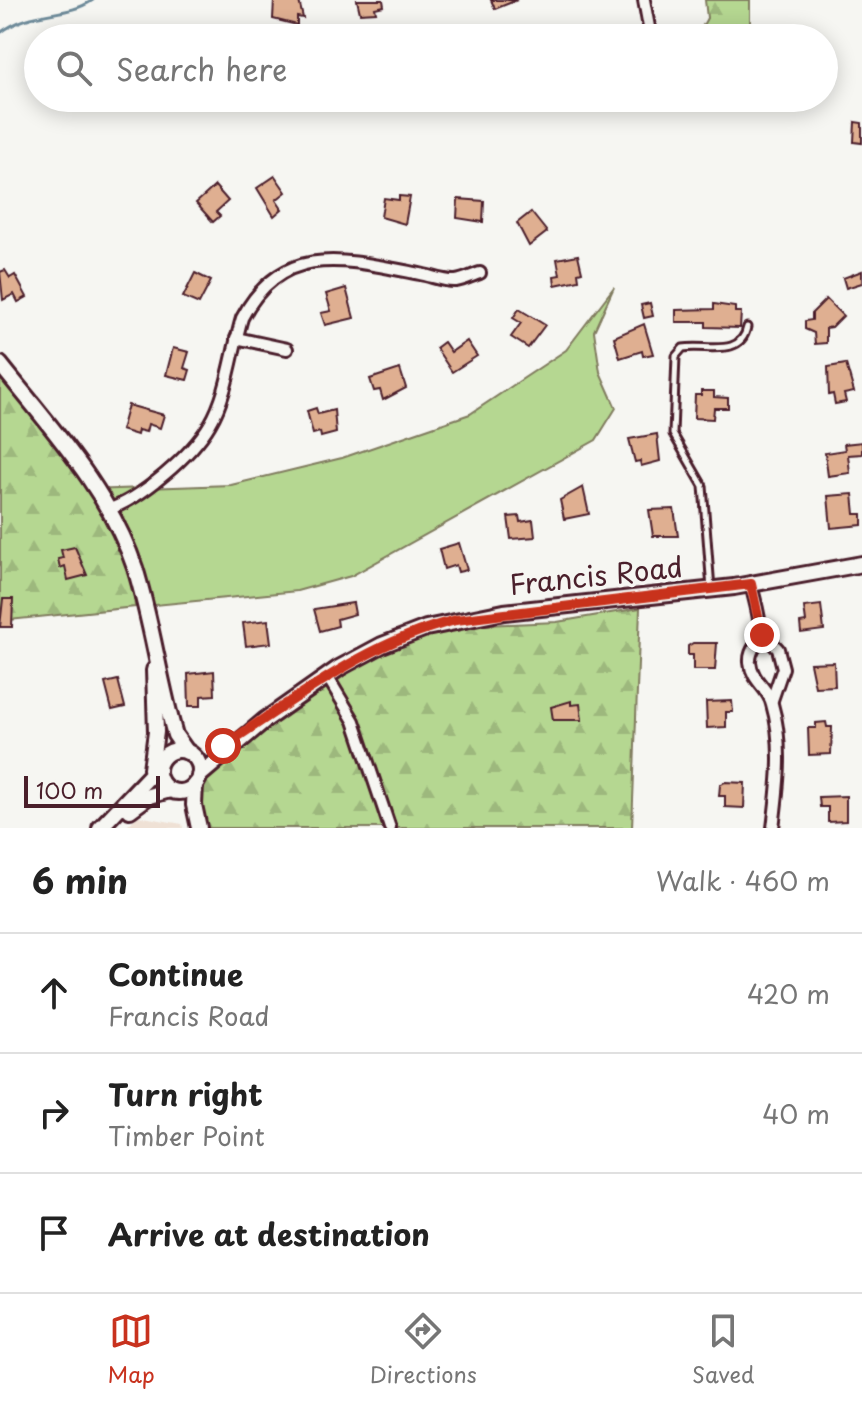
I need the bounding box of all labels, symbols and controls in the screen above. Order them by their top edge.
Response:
search box [24,24,838,112]
icon: search [52,46,96,90]
text: Search here [116,46,288,91]
street label: Francis Road [507,544,685,605]
route end [744,617,780,653]
route start [205,728,241,764]
scale bar [24,772,160,808]
text: 100 m [36,773,103,806]
text: 6 min [32,854,128,906]
text: Walk · 460 m [656,861,830,900]
text: Continue [108,951,243,996]
icon: ahead [32,971,76,1015]
text: 420 m [747,974,830,1013]
text: Francis Road [108,996,270,1035]
text: Turn right [108,1071,263,1116]
icon: right [32,1091,76,1135]
text: 40 m [762,1094,830,1133]
text: Timber Point [108,1116,265,1155]
icon: arrive [32,1211,76,1255]
text: Arrive at destination [108,1211,430,1256]
tab: Map [108,1309,155,1390]
tab: Directions [370,1309,477,1390]
tab: Saved [692,1309,754,1390]

